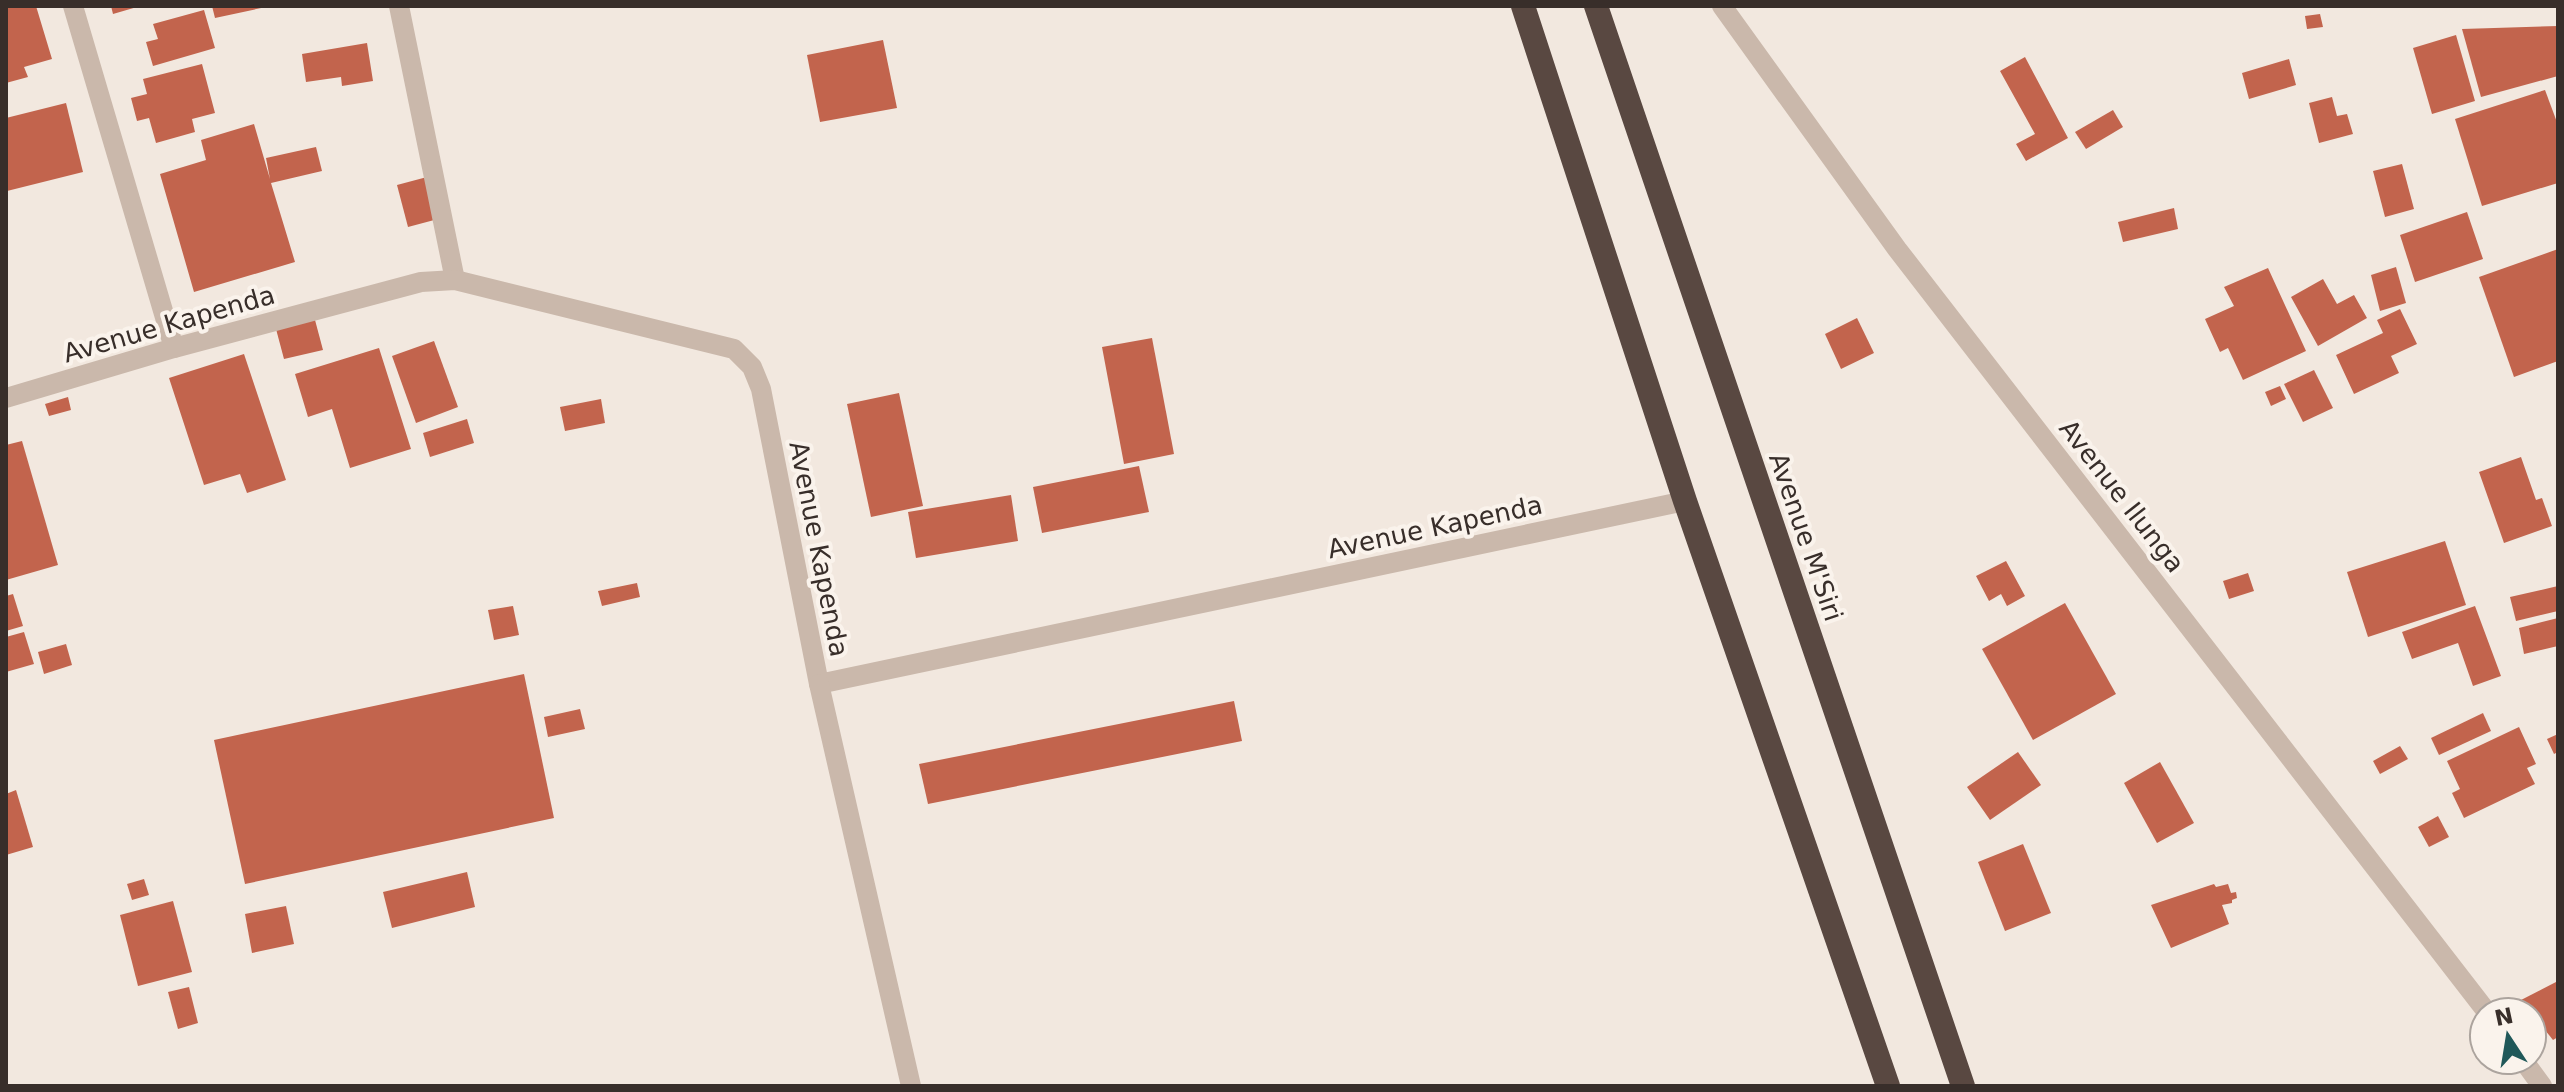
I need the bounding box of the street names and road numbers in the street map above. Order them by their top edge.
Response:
street label: Avenue Kapenda [60,279,278,369]
street label: Avenue Ilunga [2053,414,2191,578]
street label: Avenue Kapenda [783,439,855,659]
street label: Avenue M'Siri [1763,449,1849,625]
street label: Avenue Kapenda [1325,490,1545,564]

